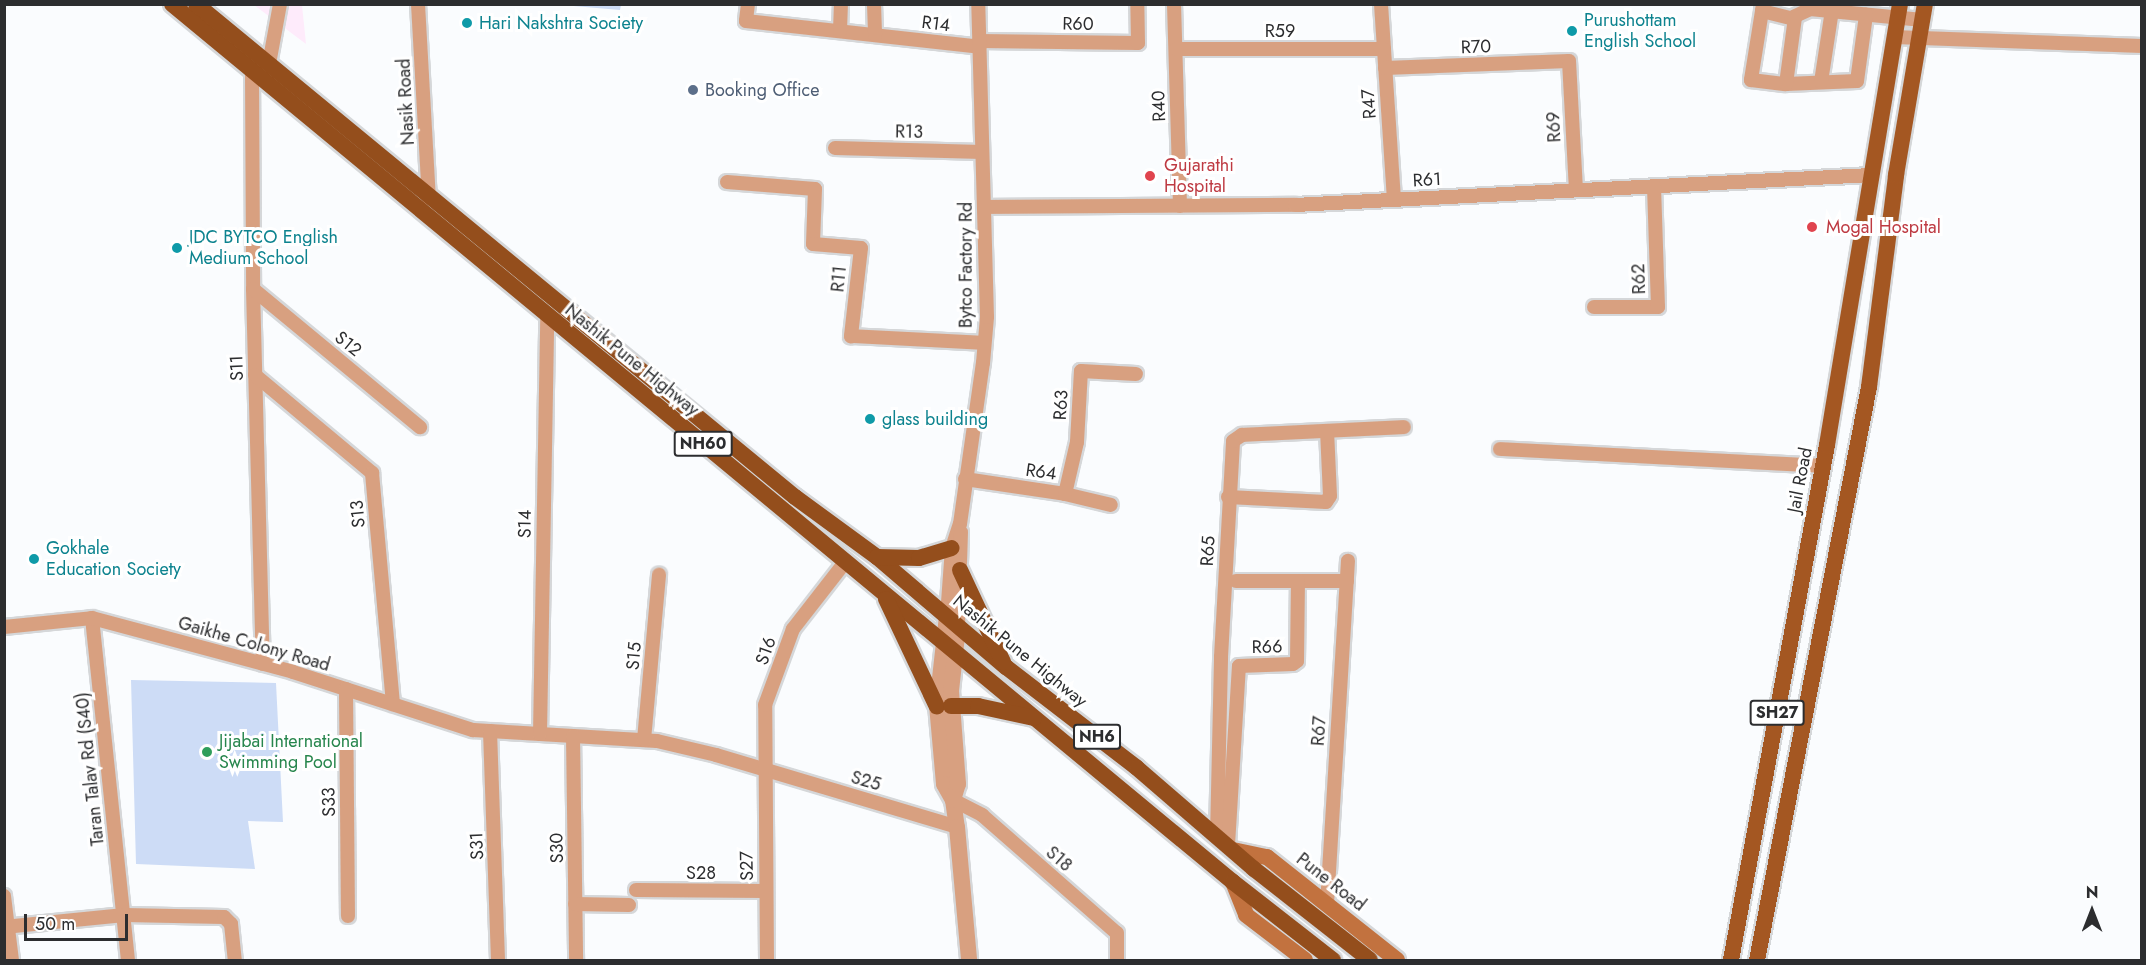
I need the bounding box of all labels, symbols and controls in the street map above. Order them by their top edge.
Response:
place label: Purushottam English School [1584,10,1696,52]
place label: Hari Nakshtra Society [479,12,643,34]
street label: R14 [920,12,952,36]
street label: R60 [1062,13,1094,35]
marker: Hari Nakshtra Society [460,16,474,30]
street label: R59 [1265,20,1295,42]
marker: Purushottam English School [1565,24,1579,38]
street label: R70 [1460,36,1492,58]
street label: Nasik Road [393,58,419,146]
place label: Booking Office [705,79,819,101]
marker: Booking Office [686,83,700,97]
street label: R47 [1357,88,1381,120]
street label: R40 [1148,90,1170,122]
street label: R69 [1542,111,1566,143]
street label: R13 [895,121,923,143]
place label: Gujarathi Hospital [1164,155,1234,198]
marker: Gujarathi Hospital [1141,167,1159,185]
street label: R61 [1412,168,1442,192]
street label: Bytco Factory Rd [955,202,977,328]
place label: Mogal Hospital [1826,216,1941,238]
marker: Mogal Hospital [1803,218,1821,236]
place label: JDC BYTCO English Medium School [189,227,338,270]
marker: JDC BYTCO English Medium School [170,241,184,255]
street label: R62 [1628,263,1650,295]
street label: R11 [827,265,851,293]
street label: Nashik Pune Highway [561,299,703,421]
street label: S12 [330,327,366,361]
street label: S11 [226,355,248,381]
street label: R63 [1049,389,1073,421]
place label: glass building [882,408,988,430]
marker: glass building [863,412,877,426]
road number: NH60 [673,431,733,457]
street label: Jail Road [1783,446,1817,514]
street label: R64 [1024,459,1058,485]
street label: S13 [346,499,370,529]
street label: S14 [514,510,536,538]
street label: R65 [1196,535,1220,567]
place label: Gokhale Education Society [46,538,181,580]
marker: Gokhale Education Society [27,552,41,566]
street label: Nashik Pune Highway [949,590,1091,712]
street label: Gaikhe Colony Road [176,612,332,676]
street label: S16 [751,634,781,668]
street label: R66 [1251,636,1283,658]
street label: S15 [622,641,646,671]
street label: Taran Talav Rd (S40) [71,691,109,847]
road number: SH27 [1748,700,1806,726]
street label: R67 [1307,715,1331,747]
road number: NH6 [1073,724,1121,750]
place label: Jijabai International Swimming Pool [219,731,363,774]
marker: Jijabai International Swimming Pool [200,745,214,759]
street label: S25 [848,766,884,796]
street label: S33 [318,787,340,817]
street label: S31 [466,832,488,860]
street label: S30 [546,833,568,863]
street label: S18 [1041,842,1077,876]
street label: Pune Road [1292,848,1370,916]
street label: S27 [736,851,758,881]
street label: S28 [686,862,716,884]
north arrow [2062,881,2122,941]
text: N [2086,881,2098,904]
scale bar [27,902,130,940]
text: 50 m [35,911,75,937]

